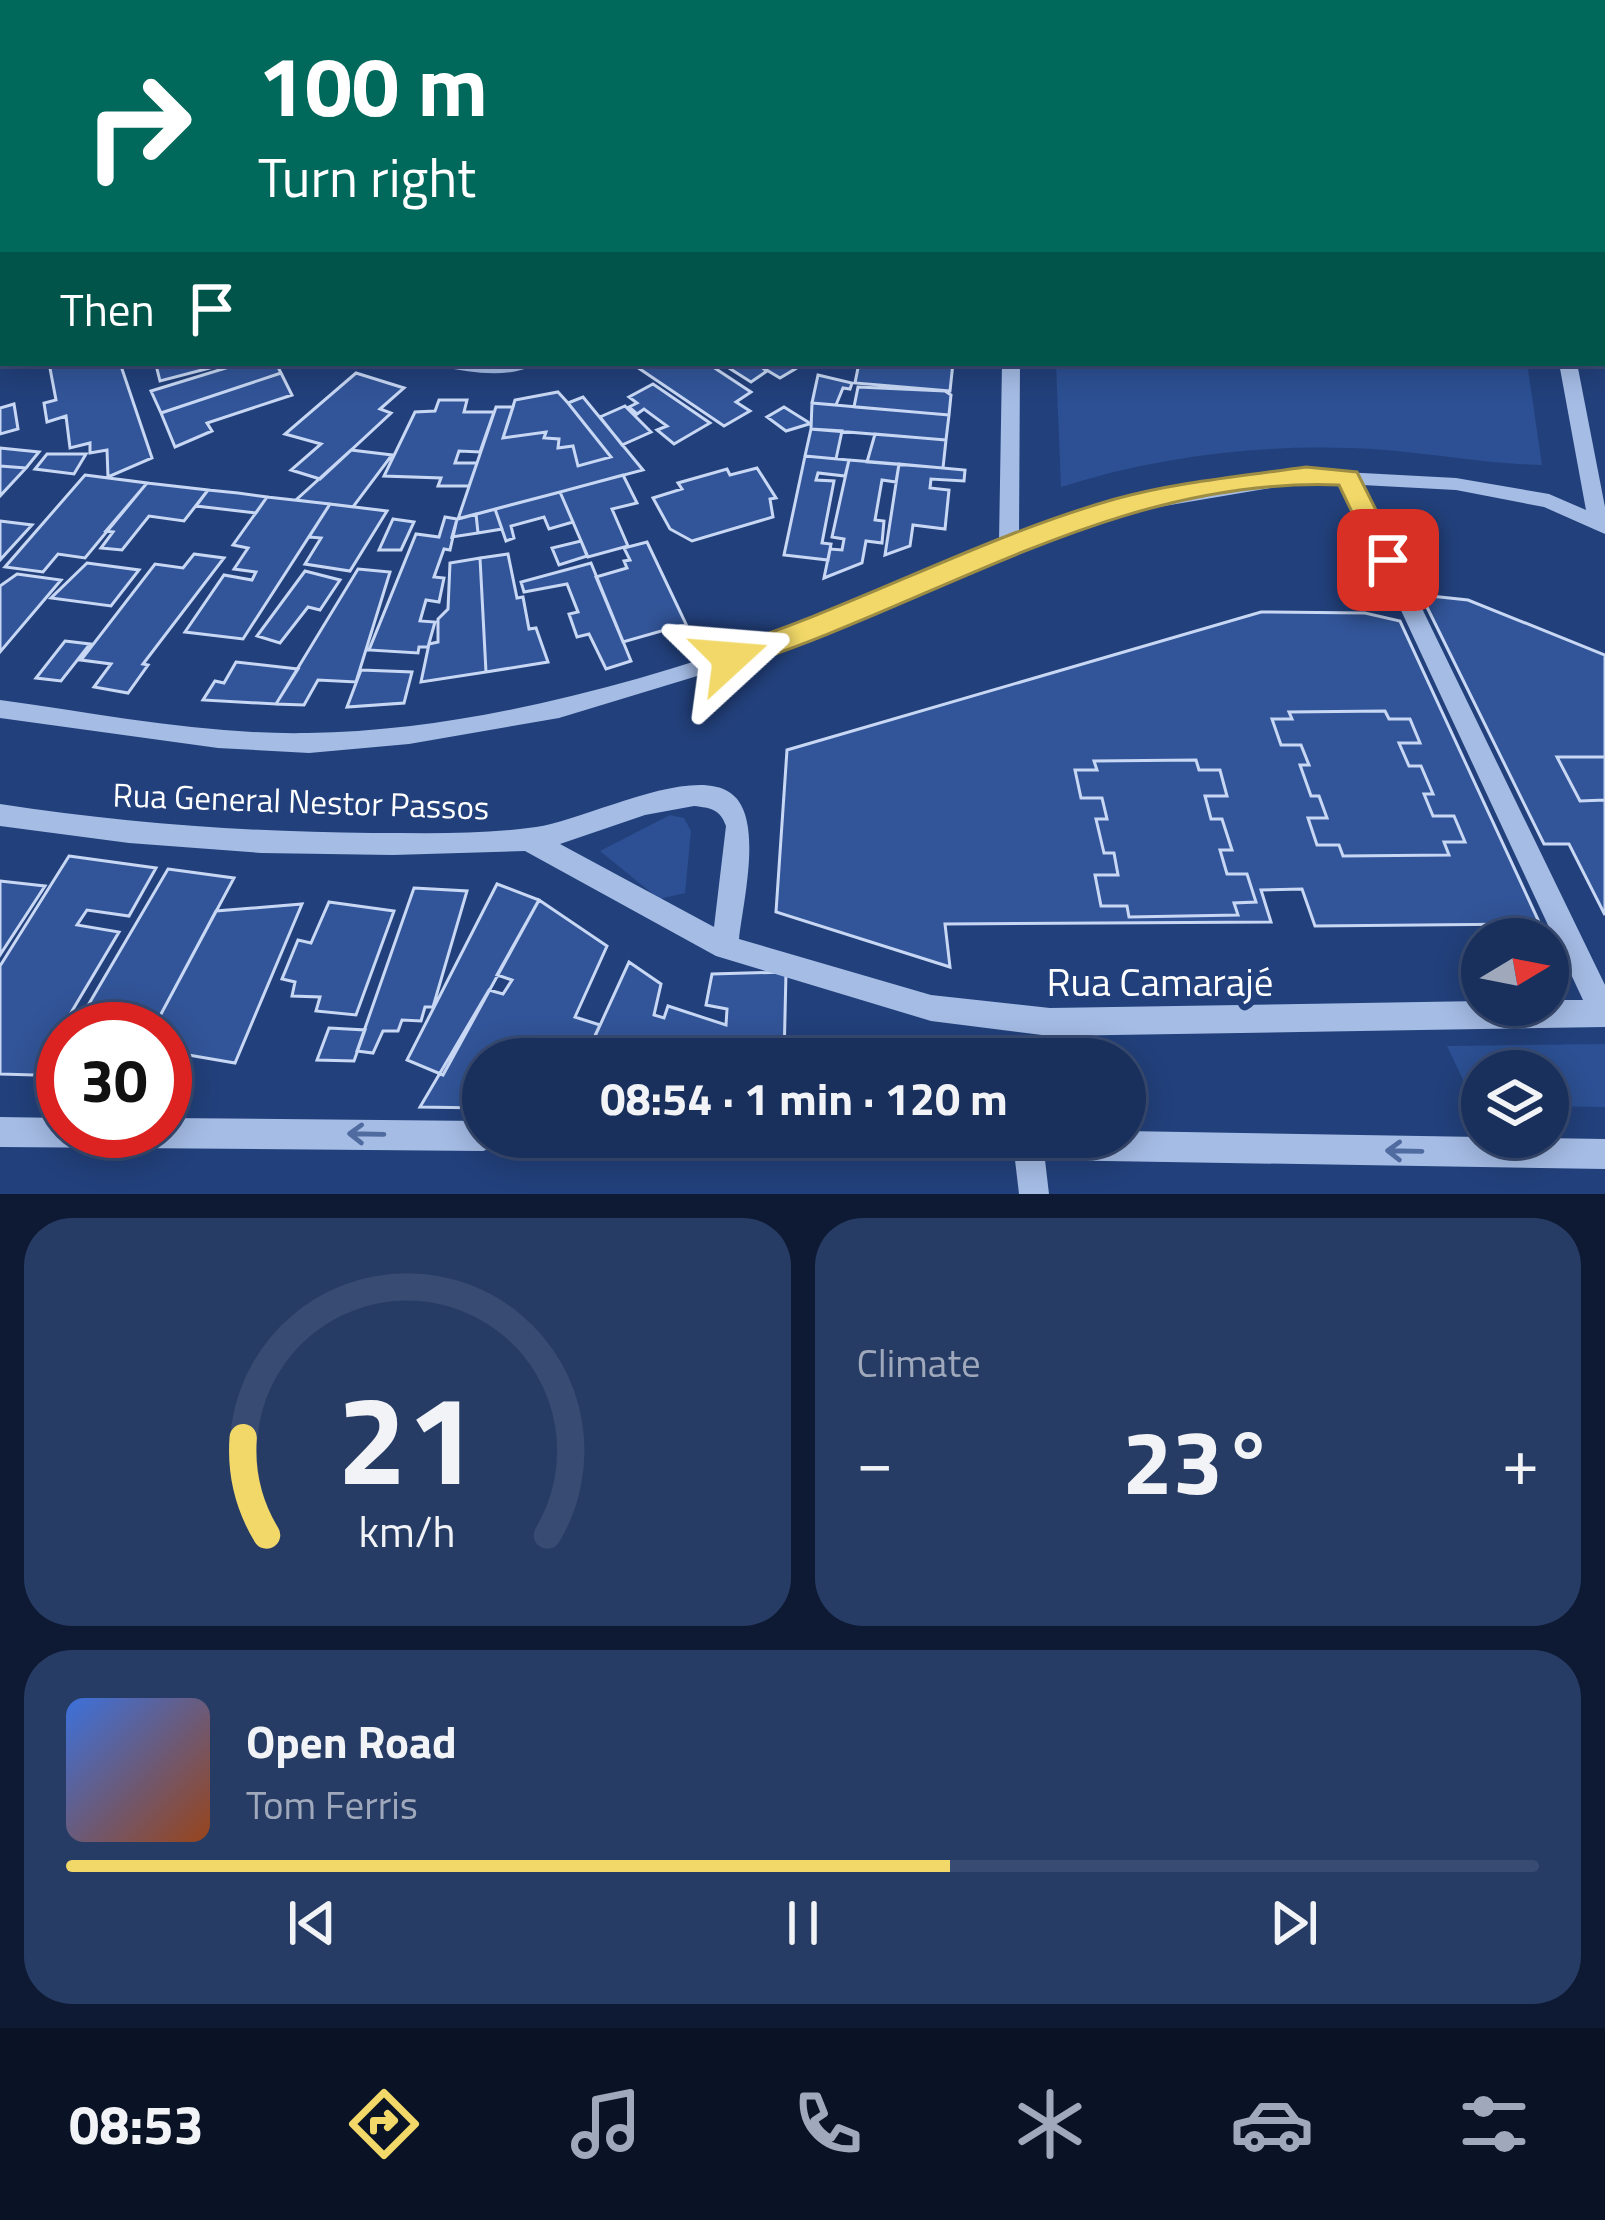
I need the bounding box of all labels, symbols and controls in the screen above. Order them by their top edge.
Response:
text: 100 m [258,21,488,149]
icon: right [60,48,216,204]
text: Turn right [258,136,476,218]
text: Then [60,275,155,343]
icon: arrive [179,276,245,342]
pin [1337,509,1439,611]
icon: arrive [1355,527,1421,593]
position arrow [667,595,793,721]
street label: Rua General Nestor Passos [112,769,490,833]
north arrow [1461,918,1569,1026]
map controls [1461,918,1569,1158]
street label: Rua Camarajé [1047,952,1273,1011]
speed limit sign: 30 [36,1002,192,1158]
button: layers [1461,1050,1569,1158]
text: 08:54 · 1 min · 120 m [600,1064,1008,1132]
one-way arrow [347,1123,386,1146]
one-way arrow [1385,1140,1424,1162]
text: Climate [857,1333,981,1392]
text: 21 [337,1343,477,1532]
text: 23° [1122,1392,1273,1529]
text: − [857,1410,893,1511]
text: + [1502,1410,1539,1511]
text: km/h [359,1498,456,1564]
text: Open Road [246,1707,457,1775]
text: Tom Ferris [246,1775,418,1834]
icon: previous [279,1890,345,1956]
icon: pause [770,1890,836,1956]
icon: next [1261,1890,1327,1956]
icon: directions [342,2082,426,2166]
icon: music [564,2082,648,2166]
icon: phone [786,2082,870,2166]
icon: climate [1008,2082,1092,2166]
icon: car [1230,2082,1314,2166]
icon: filters [1452,2082,1536,2166]
text: 08:53 [69,2083,204,2165]

